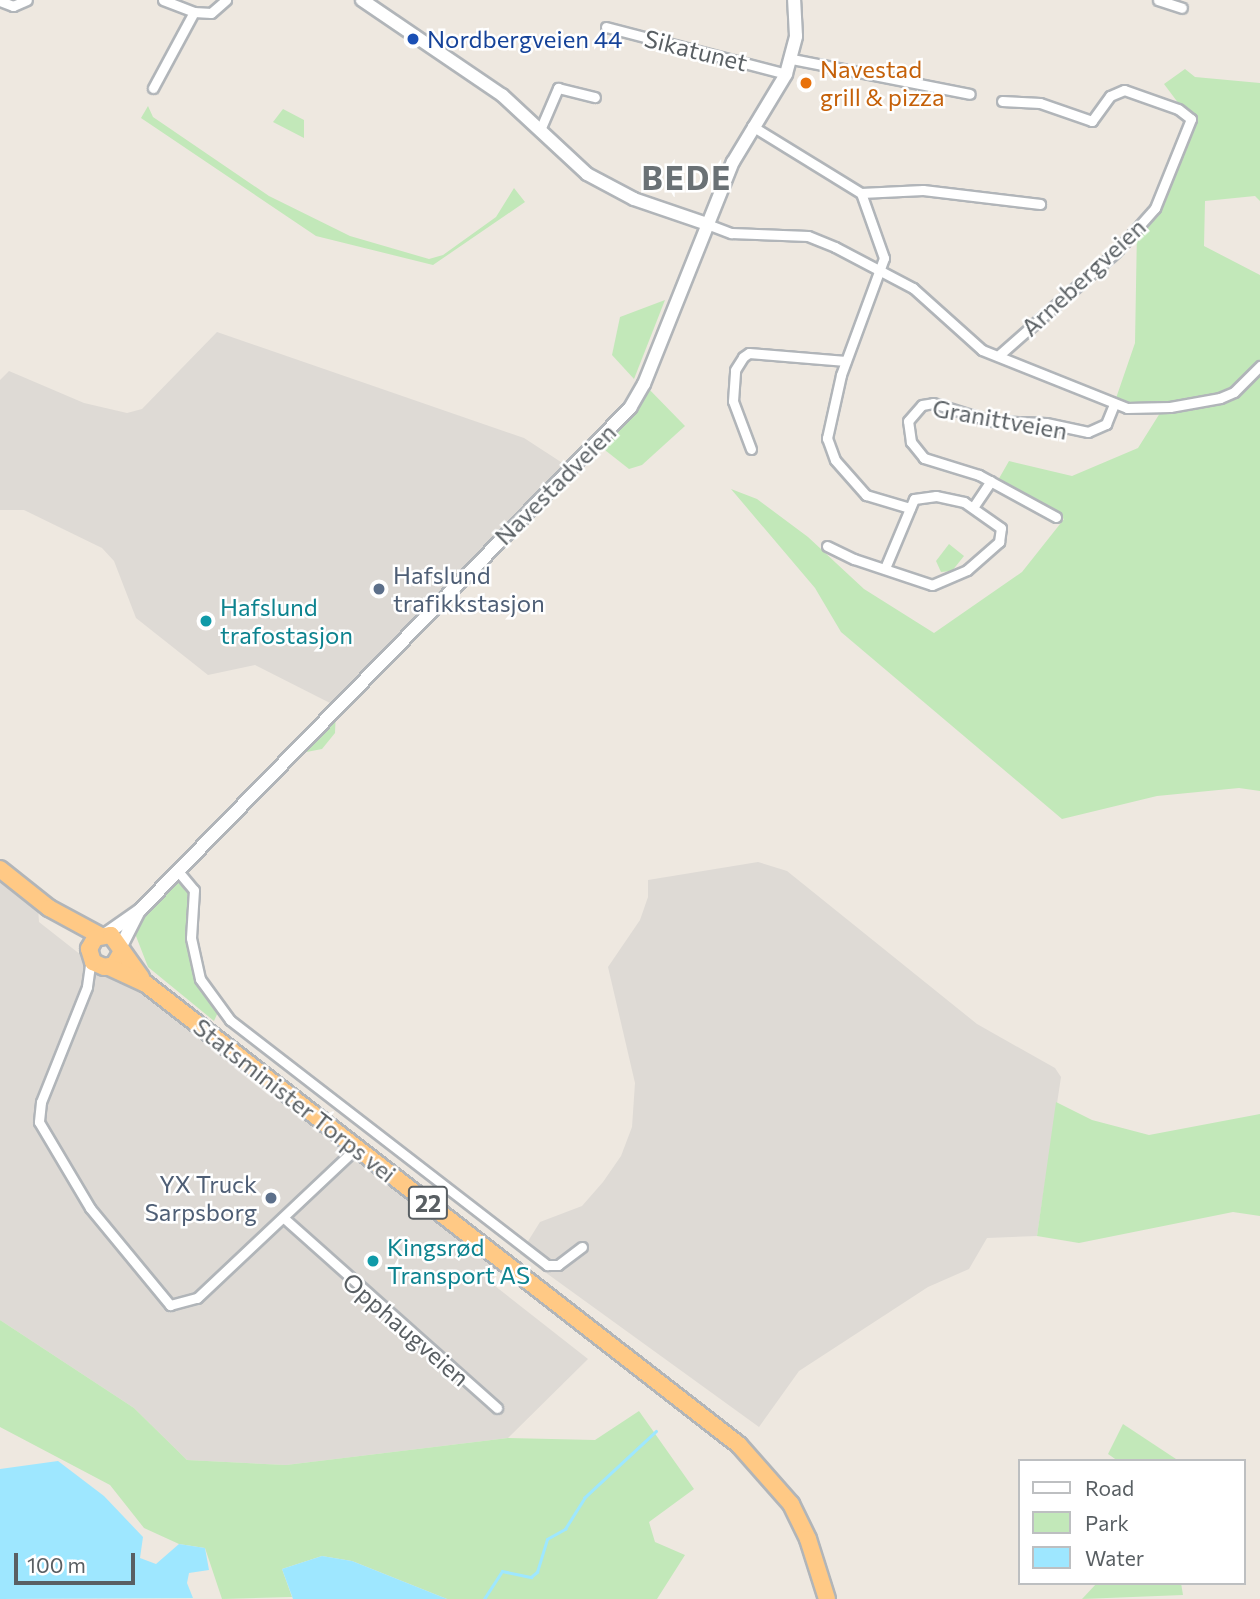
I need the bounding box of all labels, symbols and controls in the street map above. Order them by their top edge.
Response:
street label: Sikatunet [642,23,750,77]
place label: Nordbergveien 44 [427,25,622,53]
marker: Nordbergveien 44 [405,31,421,47]
place label: Navestad grill & pizza [820,55,945,111]
marker: Navestad grill & pizza [798,75,814,91]
district label: BEDE [642,158,732,196]
street label: Arnebergveien [1015,212,1151,342]
street label: Granittveien [930,393,1070,445]
street label: Navestadveien [489,418,621,550]
place label: Hafslund trafikkstasjon [393,561,545,617]
marker: Hafslund trafikkstasjon [371,581,387,597]
place label: Hafslund trafostasjon [220,593,353,649]
marker: Hafslund trafostasjon [198,613,214,629]
street label: Statsminister Torps vei [188,1012,402,1188]
place label: YX Truck Sarpsborg [145,1170,257,1226]
road number: 22 [407,1184,449,1222]
marker: YX Truck Sarpsborg [263,1190,279,1206]
place label: Kingsrød Transport AS [387,1233,530,1289]
marker: Kingsrød Transport AS [365,1253,381,1269]
street label: Opphaugveien [337,1266,475,1392]
legend [1018,1459,1246,1585]
text: Road [1085,1475,1134,1500]
text: Park [1085,1510,1129,1535]
scale bar [18,1540,138,1584]
text: Water [1085,1545,1144,1570]
text: 100 m [27,1552,86,1577]

